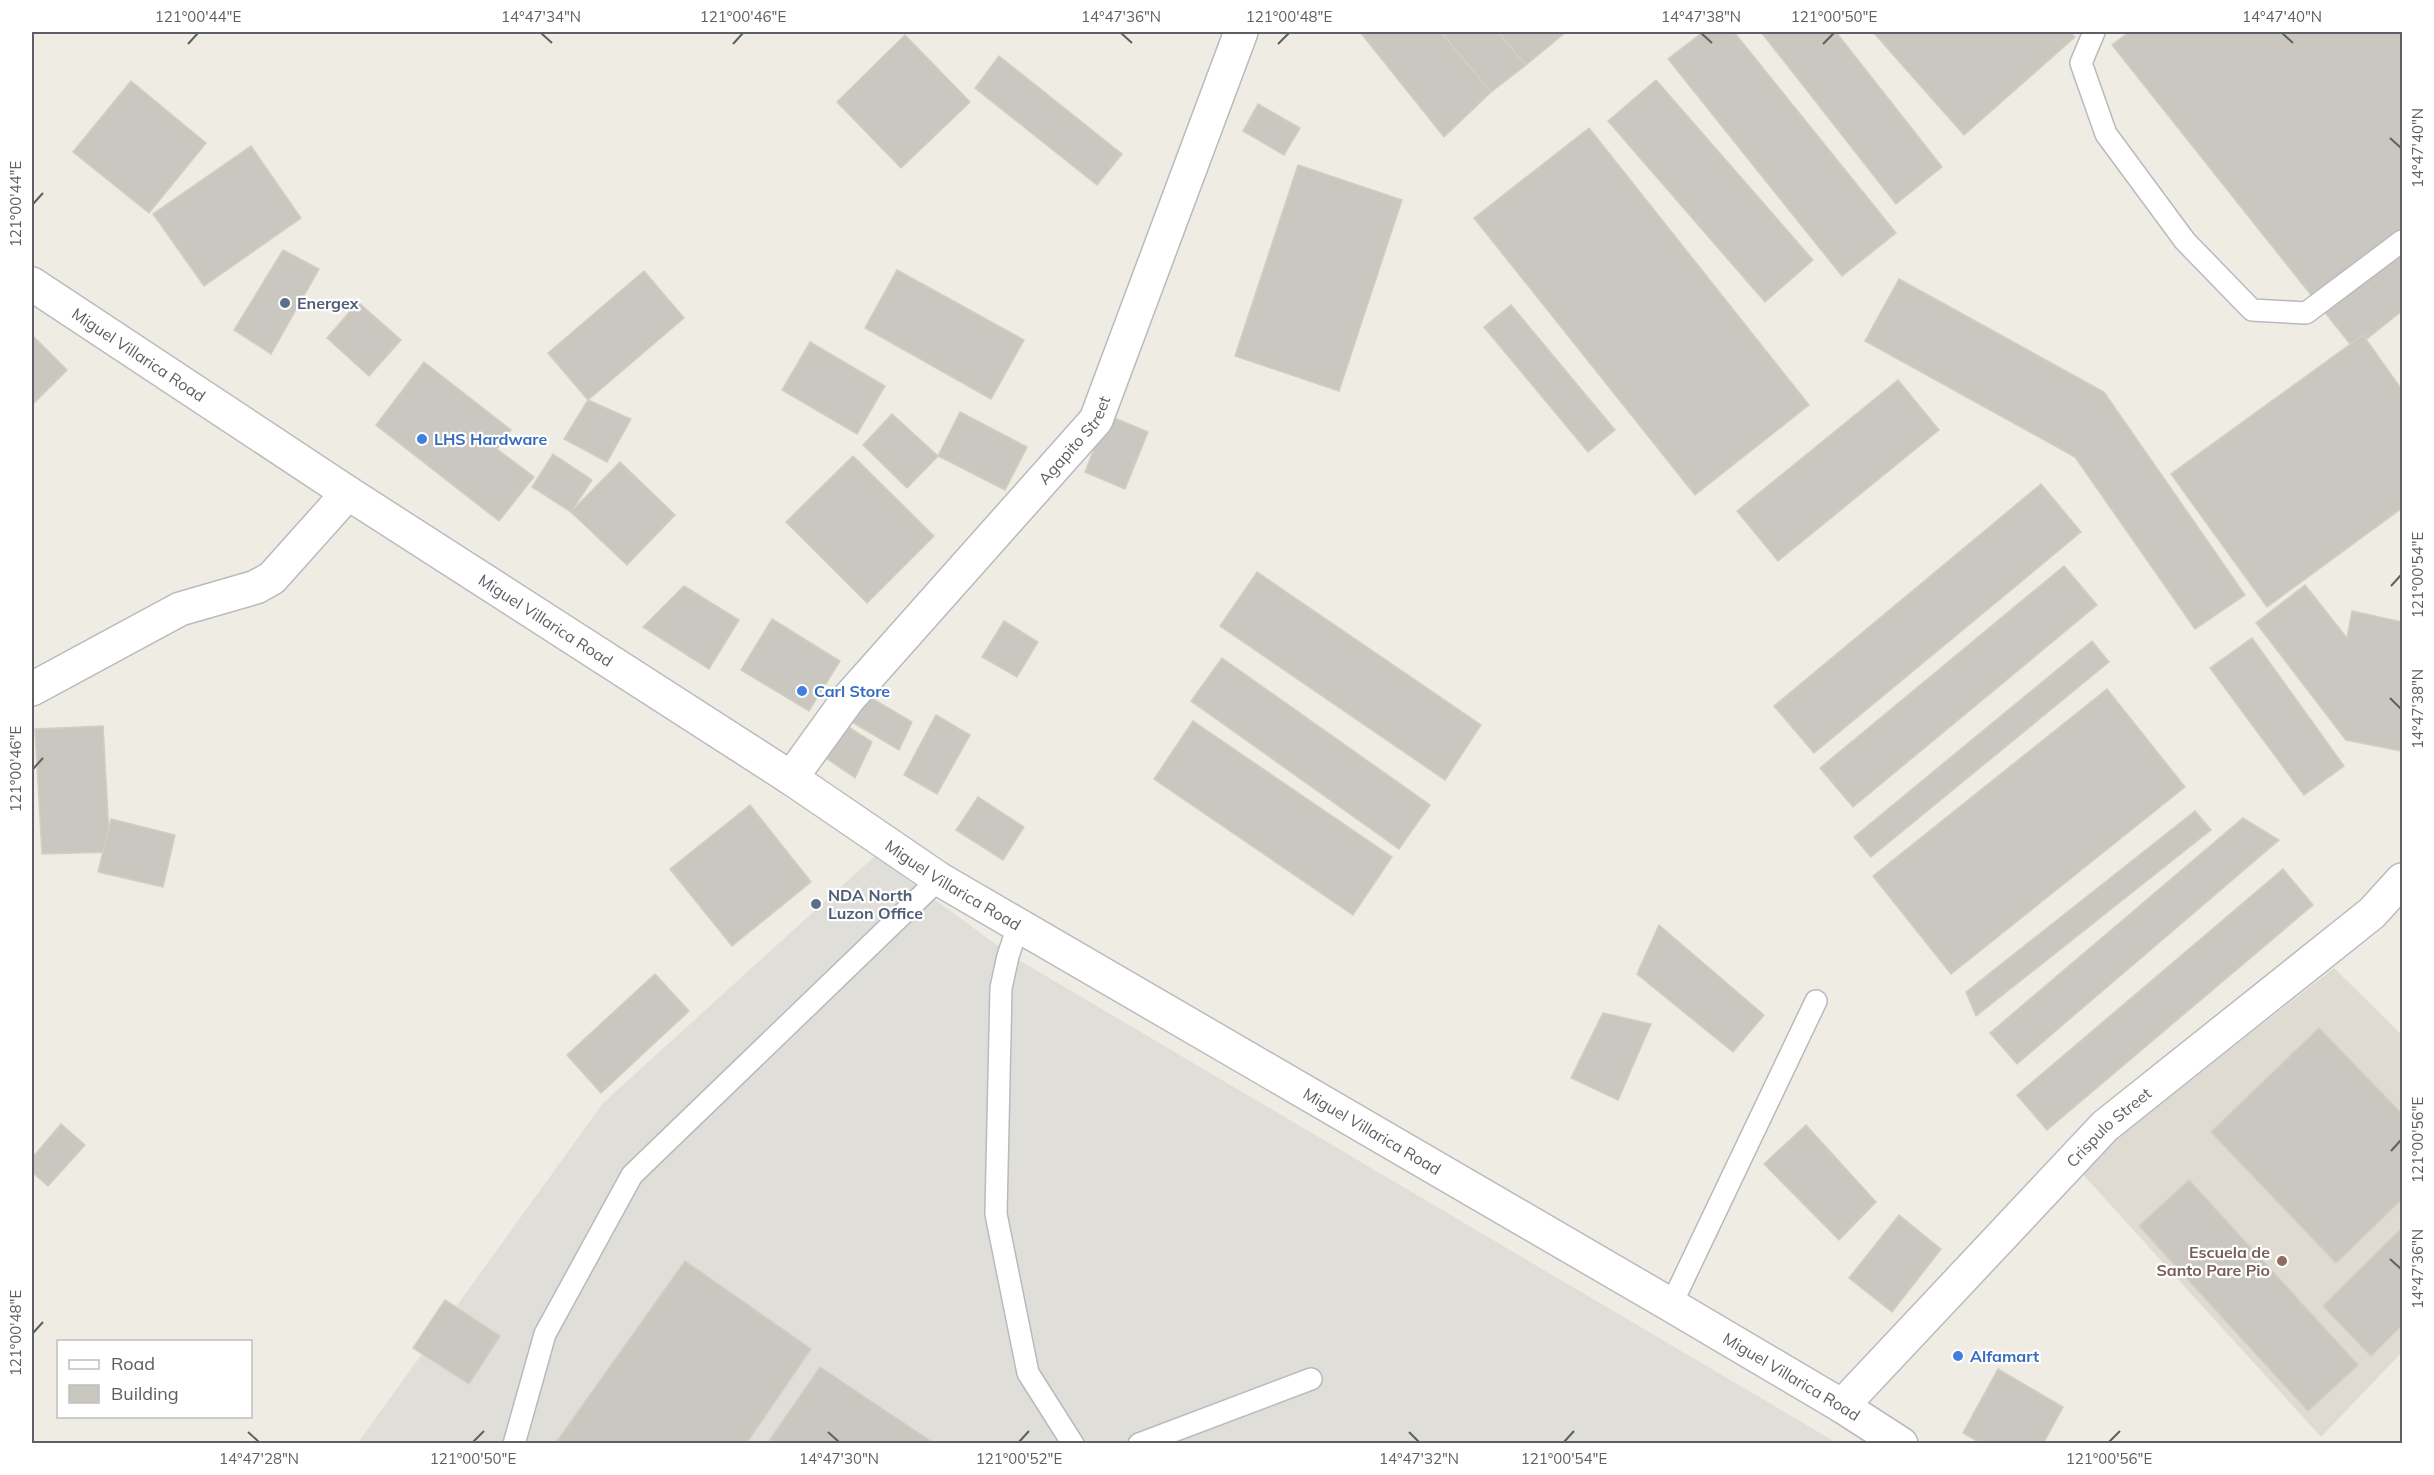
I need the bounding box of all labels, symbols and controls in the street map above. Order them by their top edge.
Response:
text: 121°00'44"E [155,7,241,26]
text: 14°47'34"N [501,7,581,26]
text: 121°00'46"E [700,7,786,26]
text: 14°47'36"N [1081,7,1161,26]
text: 121°00'48"E [1246,7,1332,26]
text: 14°47'38"N [1661,7,1741,26]
text: 121°00'50"E [1791,7,1877,26]
text: 14°47'40"N [2242,7,2322,26]
text: 14°47'40"N [2408,108,2427,188]
text: 121°00'44"E [6,161,25,247]
place label: Energex [297,293,359,313]
marker: Energex [278,296,292,310]
street label: Miguel Villarica Road [68,303,209,406]
street label: Agapito Street [1034,393,1114,488]
place label: LHS Hardware [434,429,547,449]
marker: LHS Hardware [415,432,429,446]
text: 121°00'54"E [2408,532,2427,618]
street label: Miguel Villarica Road [475,570,617,671]
text: 14°47'38"N [2408,669,2427,749]
place label: Carl Store [814,681,890,701]
marker: Carl Store [795,684,809,698]
text: 121°00'46"E [6,726,25,812]
street label: Miguel Villarica Road [882,835,1025,934]
place label: NDA North Luzon Office [828,885,923,923]
marker: NDA North Luzon Office [809,897,823,911]
street label: Miguel Villarica Road [1300,1083,1445,1179]
street label: Crispulo Street [2062,1083,2156,1171]
text: 121°00'56"E [2408,1097,2427,1183]
text: 14°47'36"N [2408,1229,2427,1309]
place label: Escuela de Santo Pare Pio [2156,1242,2270,1280]
marker: Escuela de Santo Pare Pio [2275,1254,2289,1268]
text: 121°00'48"E [6,1290,25,1376]
street label: Miguel Villarica Road [1720,1328,1864,1425]
legend [57,1340,252,1418]
place label: Alfamart [1970,1346,2039,1366]
marker: Alfamart [1951,1349,1965,1363]
text: Road [111,1352,155,1375]
text: Building [111,1382,179,1405]
text: 14°47'28"N [219,1449,299,1468]
text: 121°00'50"E [430,1449,516,1468]
text: 14°47'30"N [799,1449,879,1468]
text: 121°00'52"E [976,1449,1062,1468]
text: 14°47'32"N [1379,1449,1459,1468]
text: 121°00'54"E [1521,1449,1607,1468]
text: 121°00'56"E [2066,1449,2152,1468]

